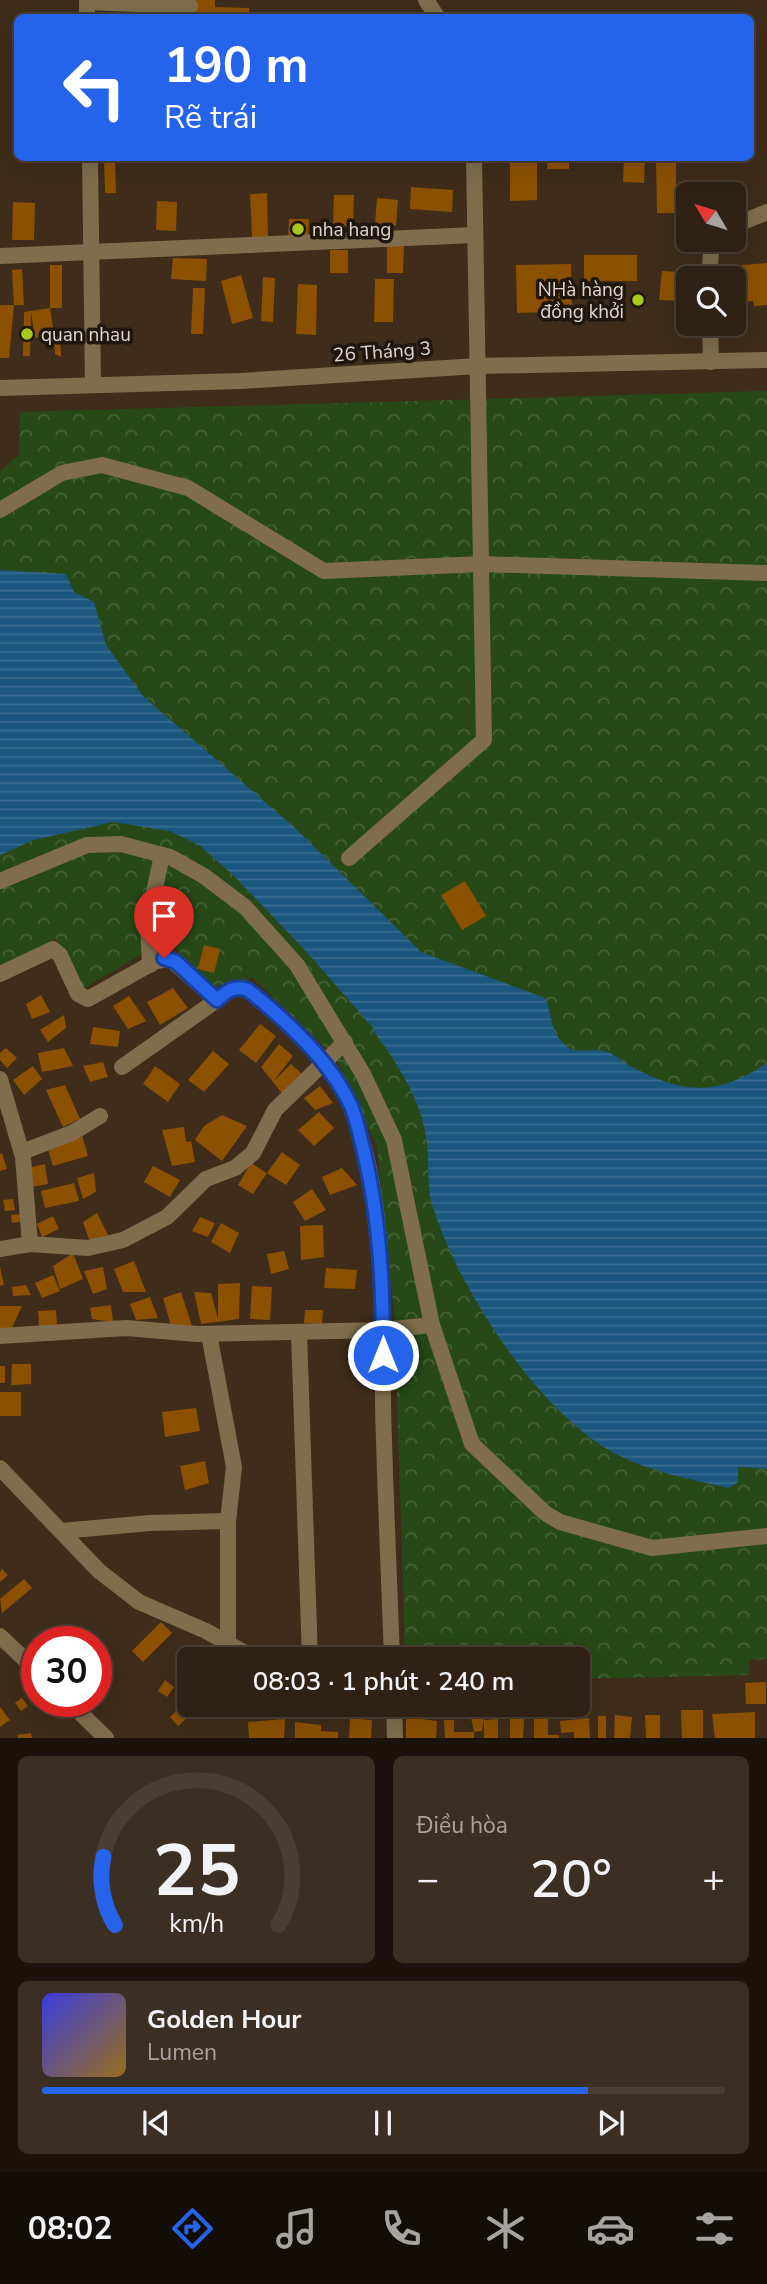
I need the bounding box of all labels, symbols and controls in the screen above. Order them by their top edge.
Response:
text: 190 m [164,32,308,99]
icon: left [49,42,140,133]
text: Rẽ trái [164,96,257,139]
north arrow [676,182,746,252]
map controls [676,182,746,336]
place label: nha hang [312,217,391,243]
marker: nha hang [290,221,306,237]
button: search [676,266,746,336]
place label: NHà hàng đồng khởi [538,277,624,325]
marker: NHà hàng đồng khởi [630,292,646,308]
place label: quan nhau [41,322,131,348]
marker: quan nhau [19,326,35,342]
street label: 26 Tháng 3 [332,336,432,368]
pin [134,886,194,958]
icon: arrive [145,897,183,935]
position arrow [346,1318,420,1392]
speed limit sign: 30 [21,1626,112,1717]
text: 08:03 · 1 phút · 240 m [253,1664,514,1699]
text: Điều hòa [417,1810,508,1841]
text: 25 [153,1822,240,1922]
text: 20° [530,1844,612,1915]
text: − [417,1854,439,1905]
text: + [702,1854,725,1905]
text: km/h [169,1907,224,1941]
text: Golden Hour [147,2002,302,2037]
text: Lumen [147,2037,217,2068]
icon: previous [137,2104,175,2142]
icon: pause [364,2104,402,2142]
icon: next [592,2104,630,2142]
icon: directions [168,2204,217,2253]
icon: music [272,2204,321,2253]
icon: phone [377,2204,426,2253]
icon: climate [481,2204,530,2253]
icon: car [586,2204,635,2253]
icon: filters [690,2204,739,2253]
text: 08:02 [28,2207,112,2250]

